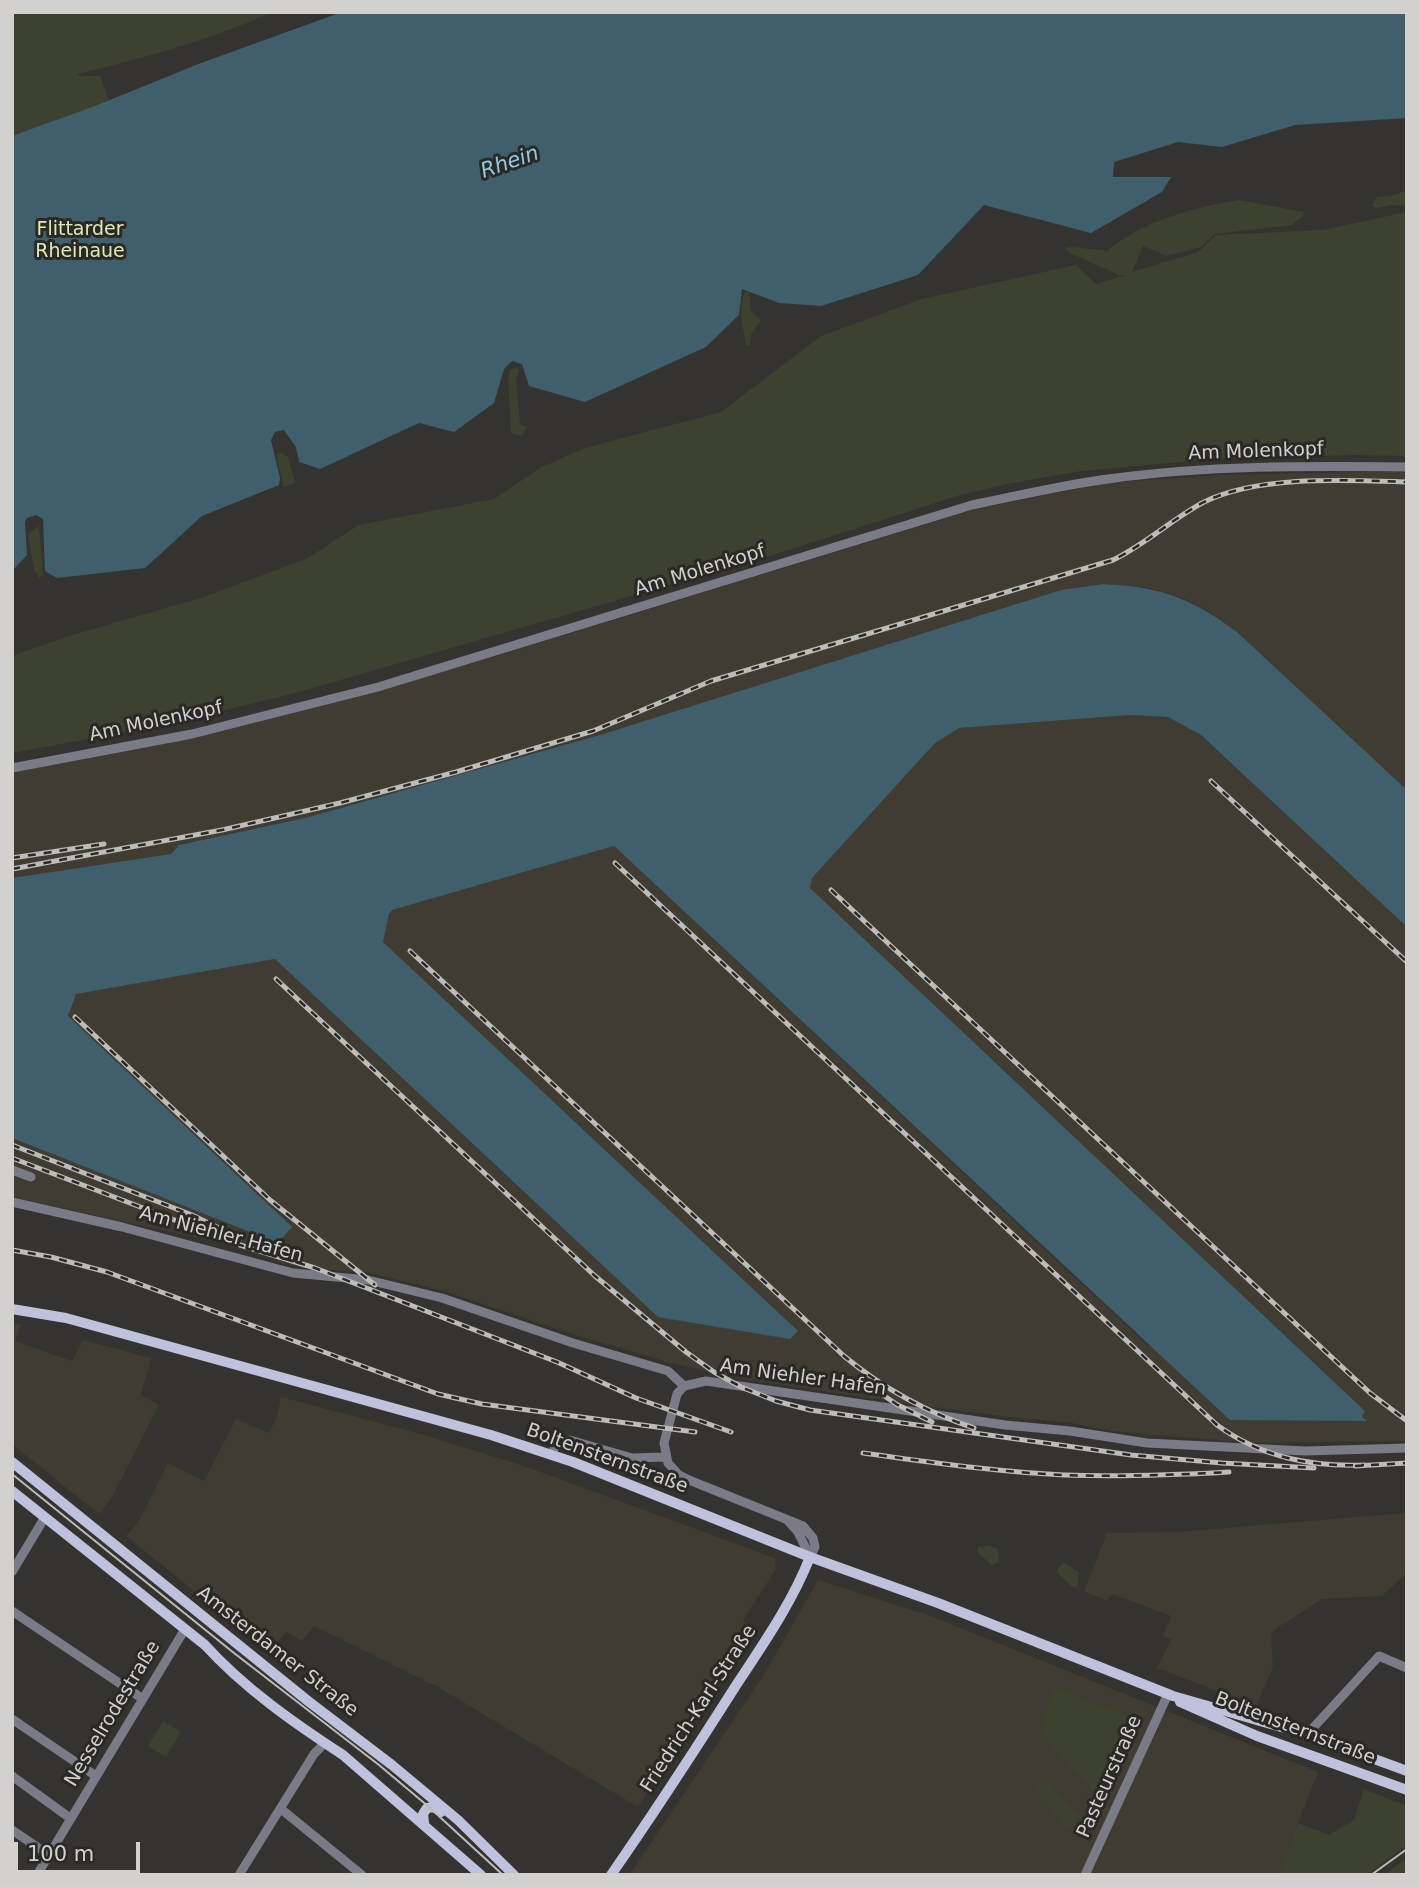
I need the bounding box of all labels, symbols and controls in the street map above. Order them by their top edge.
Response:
water label: Rhein [478,141,542,185]
park label: Flittarder Rheinaue [35,219,125,263]
street label: Am Molenkopf [1188,438,1324,466]
street label: Am Molenkopf [632,540,768,602]
street label: Am Molenkopf [87,697,225,747]
street label: Am Niehler Hafen [137,1202,305,1268]
street label: Am Niehler Hafen [718,1355,888,1401]
street label: Boltensternstraße [523,1419,691,1499]
street label: Amsterdamer Straße [192,1582,362,1722]
street label: Friedrich-Karl-Straße [636,1621,762,1797]
street label: Nesselrodestraße [61,1637,165,1791]
street label: Boltensternstraße [1211,1688,1379,1770]
street label: Pasteurstraße [1073,1712,1147,1842]
scale bar [18,1828,144,1872]
text: 100 m [27,1842,94,1866]

